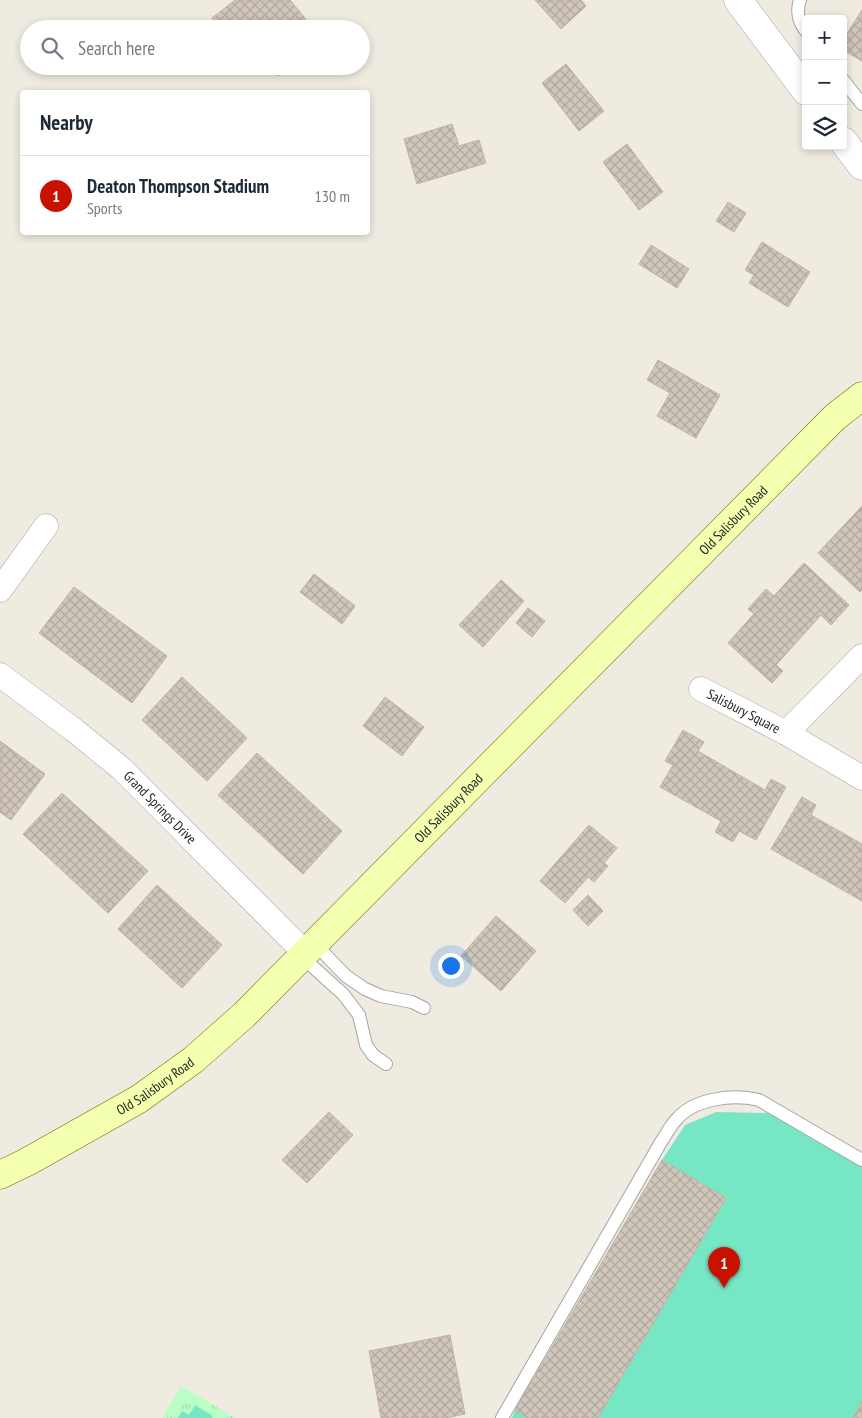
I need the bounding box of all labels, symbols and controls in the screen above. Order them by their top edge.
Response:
map controls [802,15,847,150]
button: + [802,15,847,60]
search box [20,20,370,75]
icon: search [38,34,66,62]
text: Search here [78,36,155,60]
button: − [802,60,847,105]
button: layers [802,105,847,150]
text: Nearby [40,109,93,136]
text: Deaton Thompson Stadium [87,174,269,198]
text: 1 [52,186,60,206]
text: 130 m [315,186,350,206]
text: Sports [87,198,122,218]
street label: Old Salisbury Road [695,482,771,559]
street label: Salisbury Square [704,685,783,738]
street label: Grand Springs Drive [120,767,200,848]
street label: Old Salisbury Road [410,770,487,847]
your location [438,953,464,979]
street label: Old Salisbury Road [113,1053,198,1119]
pin: 1 [708,1247,740,1288]

